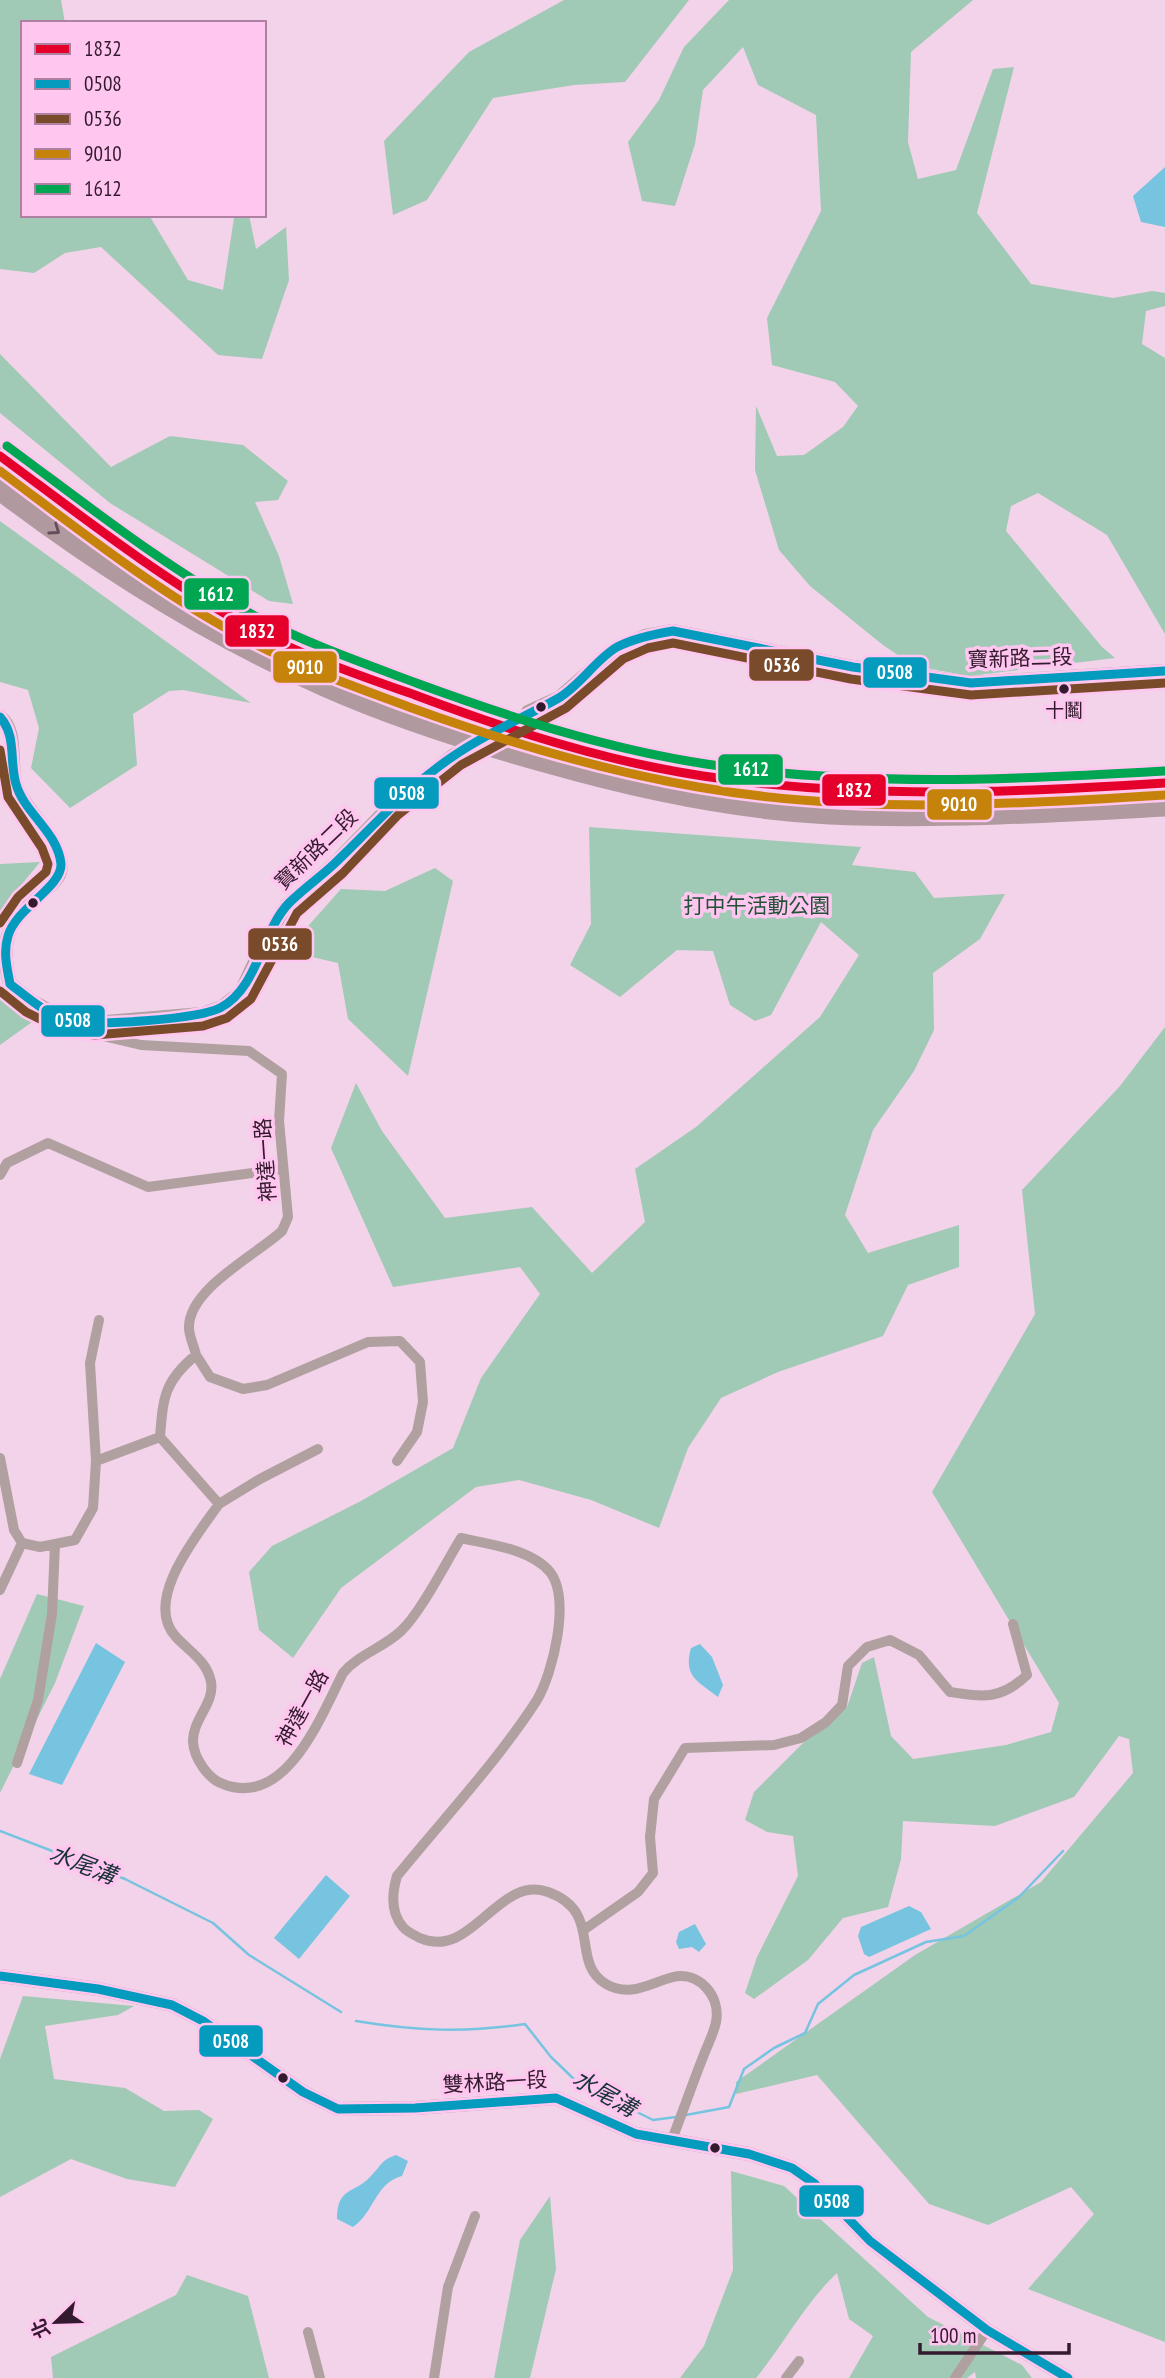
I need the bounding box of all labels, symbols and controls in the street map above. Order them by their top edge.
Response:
legend [21,21,266,217]
text: 1832 [84,35,122,62]
text: 0508 [84,70,122,97]
text: 0536 [84,105,122,132]
text: 9010 [84,140,122,167]
text: 1612 [84,175,122,202]
one-way arrow [47,522,60,534]
line badge: 1612 [183,577,250,611]
text: 1612 [198,582,234,606]
line badge: 1832 [224,614,290,648]
text: 1832 [239,619,275,643]
street label: 寶新路二段 [967,643,1073,673]
line badge: 0536 [748,648,815,682]
line badge: 9010 [272,650,338,684]
text: 0536 [764,653,800,677]
text: 9010 [287,655,323,679]
line badge: 0508 [862,656,928,689]
text: 0508 [877,660,913,684]
marker: 十鬮 [1057,682,1071,696]
place label: 十鬮 [1045,698,1083,722]
unlabelled marker [534,700,548,714]
line badge: 1612 [717,753,784,786]
text: 1612 [733,757,769,781]
line badge: 1832 [821,773,887,807]
line badge: 0508 [373,776,440,810]
text: 1832 [836,778,872,802]
text: 0508 [389,781,425,805]
line badge: 9010 [926,788,993,821]
text: 9010 [941,792,977,816]
street label: 寶新路二段 [269,803,363,895]
park label: 打中午活動公園 [684,892,831,919]
unlabelled marker [26,896,40,910]
line badge: 0536 [247,927,313,961]
text: 0536 [262,932,298,956]
line badge: 0508 [40,1004,106,1038]
text: 0508 [55,1008,91,1032]
street label: 神達一路 [249,1117,281,1203]
street label: 神達一路 [270,1665,334,1751]
water label: 水尾溝 [46,1838,123,1891]
line badge: 0508 [198,2024,264,2058]
text: 0508 [213,2029,249,2053]
water label: 水尾溝 [568,2063,645,2124]
street label: 雙林路一段 [442,2066,548,2098]
unlabelled marker [276,2071,290,2085]
unlabelled marker [708,2141,722,2155]
line badge: 0508 [798,2184,865,2218]
text: 0508 [814,2189,850,2213]
north arrow [21,2287,91,2357]
scale bar [920,2312,1069,2356]
text: 北 [26,2315,55,2342]
text: 100 m [930,2322,976,2349]

